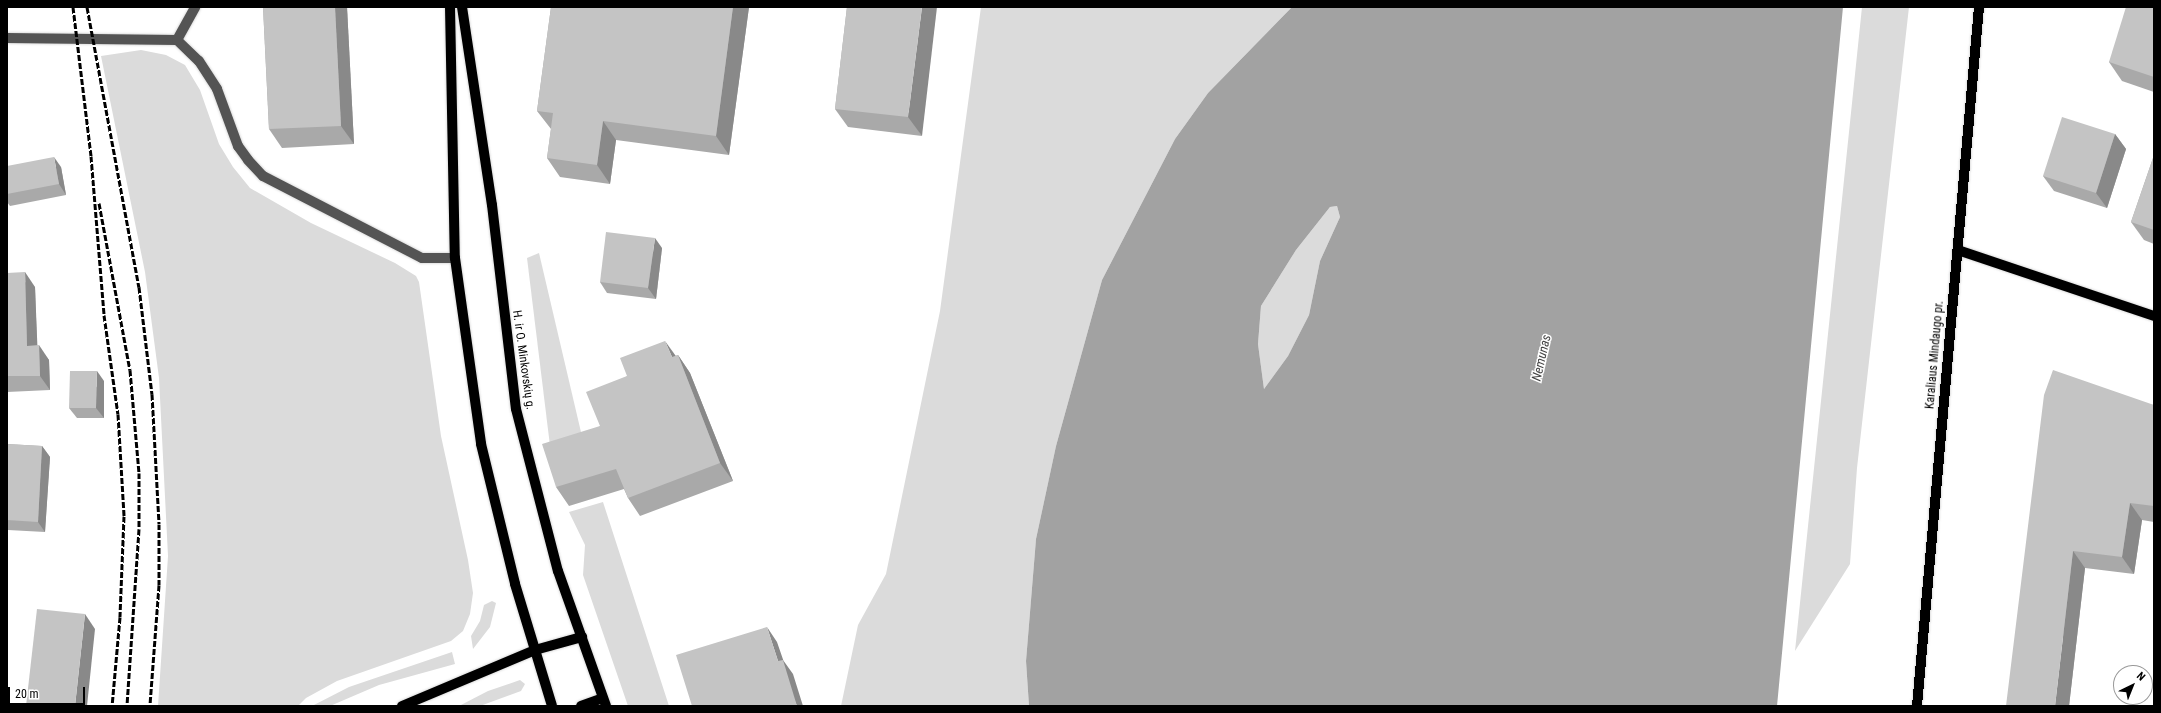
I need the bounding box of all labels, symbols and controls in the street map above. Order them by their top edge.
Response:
street label: Karaliaus Mindaugo pr. [1923,300,1947,410]
street label: H. ir O. Minkovskių g. [509,309,537,411]
water label: Nemunas [1529,333,1555,383]
north arrow [2113,665,2153,705]
text: N [2134,670,2148,684]
scale bar [10,679,87,705]
text: 20 m [15,687,39,701]

